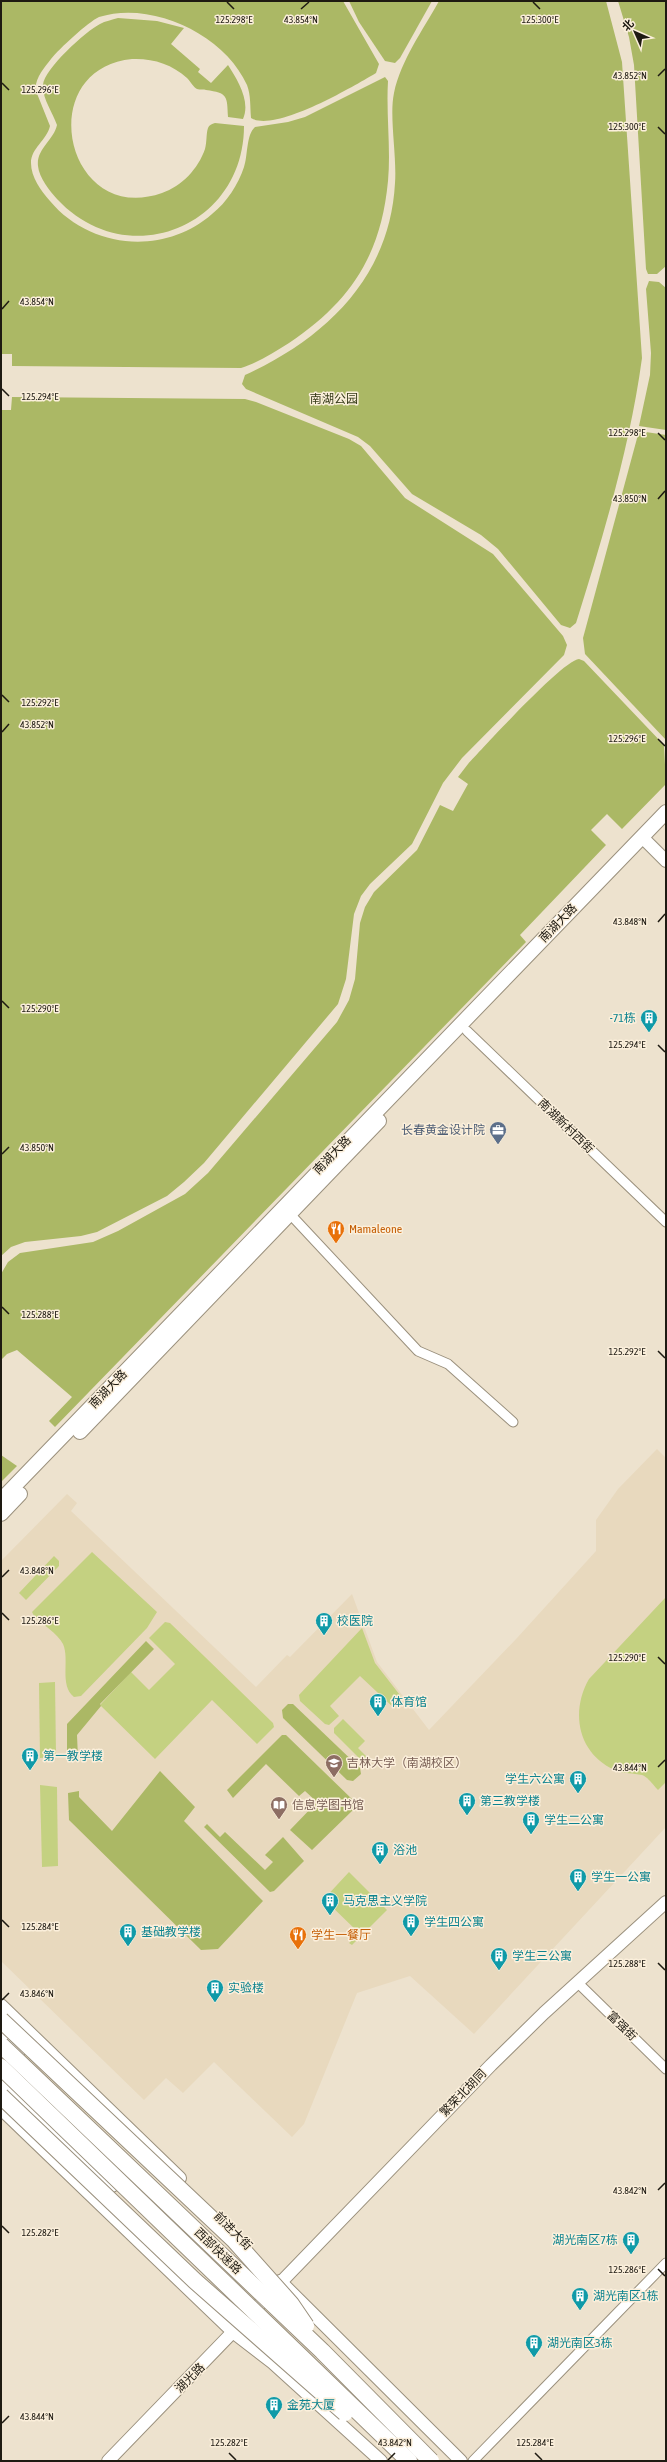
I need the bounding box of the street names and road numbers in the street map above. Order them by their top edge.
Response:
street label: 南湖大路 [536,901,580,945]
street label: 南湖新村西街 [535,1096,597,1156]
street label: 南湖大路 [310,1133,354,1177]
street label: 南湖大路 [86,1367,130,1411]
street label: 富强街 [604,2008,640,2044]
street label: 繁荣北胡同 [437,2067,489,2119]
street label: 前进大街 [211,2209,255,2253]
street label: 西部快速路 [192,2225,244,2277]
street label: 湖光路 [172,2360,208,2396]

